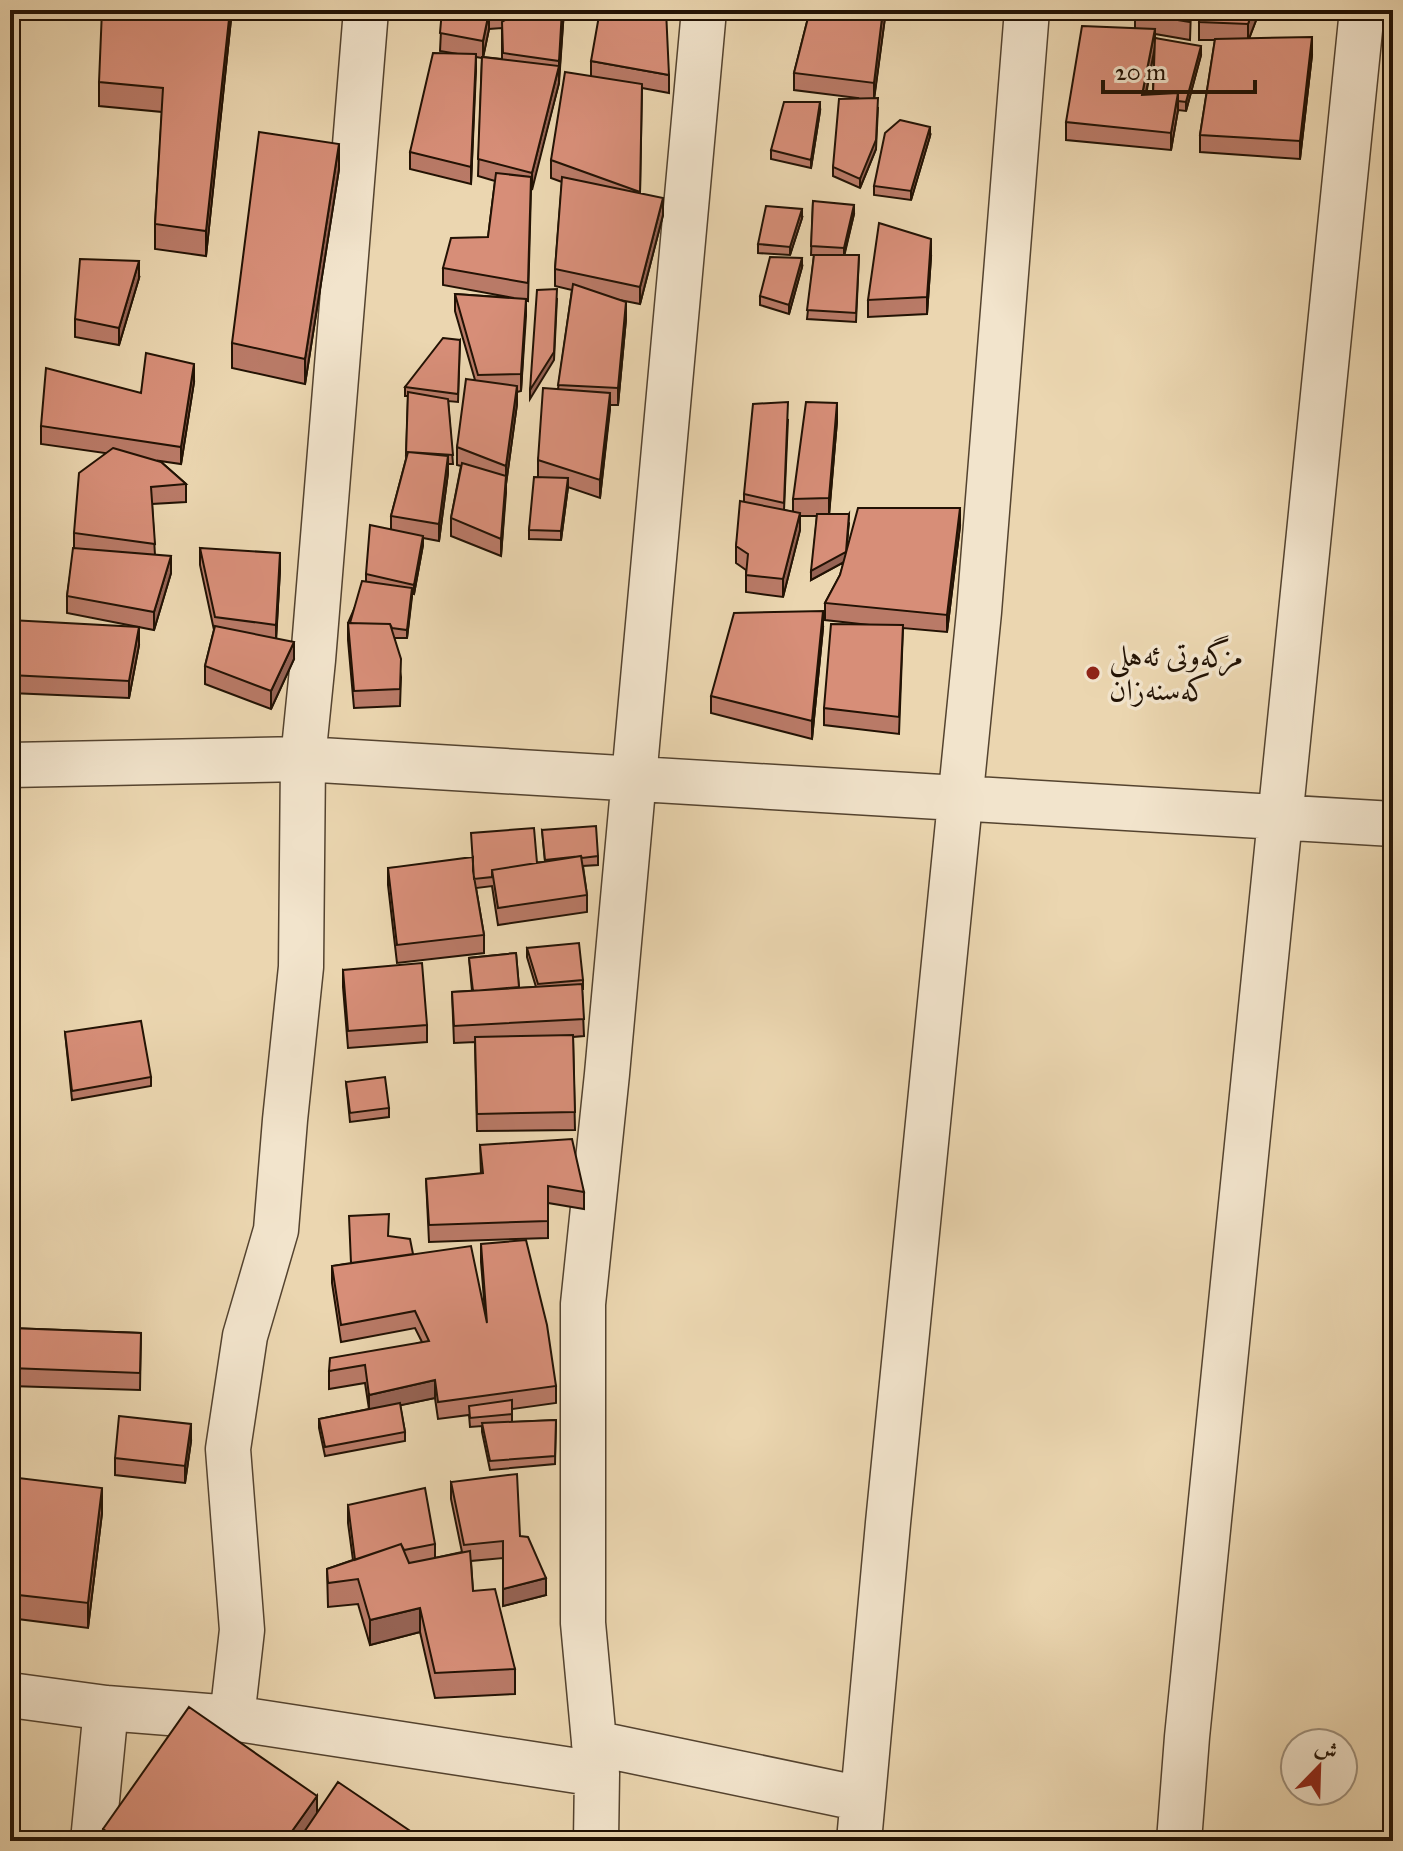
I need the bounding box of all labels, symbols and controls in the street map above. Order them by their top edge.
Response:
scale bar [1103,44,1255,94]
text: 20 m [1115,57,1166,87]
place label: مزگەوتی ئەهلی کەسنەزان [1109,635,1243,708]
marker: مزگەوتی ئەهلی کەسنەزان [1084,664,1102,682]
north arrow [1279,1727,1359,1807]
text: ش [1311,1732,1342,1766]

